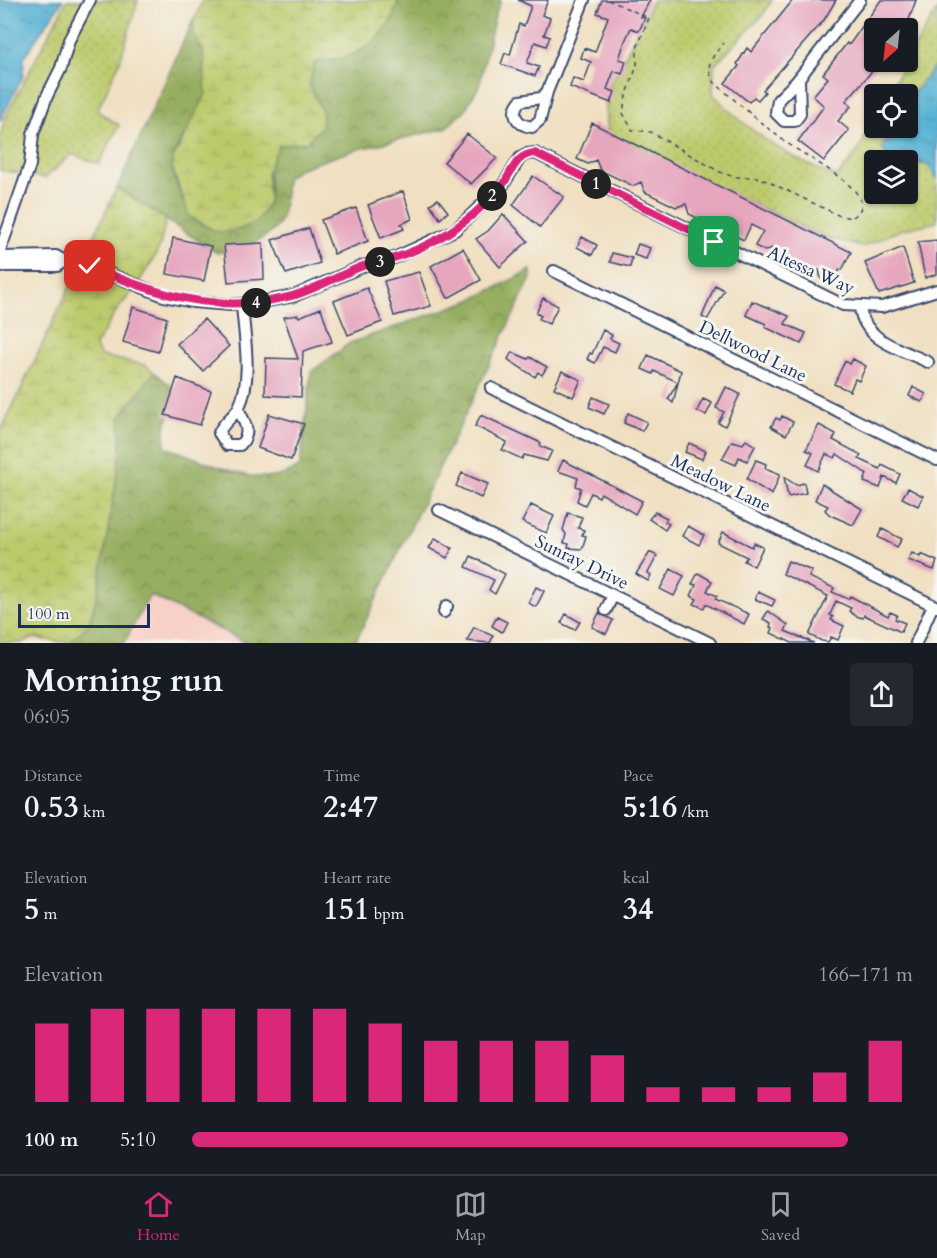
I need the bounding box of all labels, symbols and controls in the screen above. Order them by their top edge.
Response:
north arrow [864,18,918,72]
map controls [864,18,918,204]
button: locate [864,84,918,138]
button: layers [864,150,918,204]
pin: 1 [581,169,611,199]
text: 1 [592,173,600,195]
pin: 2 [477,181,507,211]
text: 2 [488,185,496,207]
pin [688,216,739,267]
icon: arrive [697,225,730,258]
pin [64,240,115,291]
street label: Altessa Way [763,240,859,301]
pin: 3 [365,247,395,277]
icon: check [73,249,106,282]
text: 3 [376,251,384,273]
pin: 4 [241,288,271,318]
text: 4 [252,292,260,314]
street label: Dellwood Lane [695,314,811,388]
street label: Meadow Lane [667,448,775,518]
street label: Sunray Drive [531,529,633,596]
scale bar [18,601,150,628]
text: 100 m [27,603,69,625]
text: Morning run [24,658,224,703]
button: share [850,663,913,726]
text: 06:05 [24,703,70,730]
text: Distance [24,765,82,787]
text: Time [323,765,360,787]
text: Pace [623,765,654,787]
text: 0.53 [24,787,79,828]
text: 2:47 [323,787,378,828]
text: 5:16 [623,787,677,828]
text: km [79,801,105,823]
text: /km [677,801,709,823]
text: Elevation [24,867,88,889]
text: Heart rate [323,867,391,889]
text: kcal [623,867,650,889]
text: 5 [24,889,39,930]
text: 151 [323,889,369,930]
text: 34 [623,889,653,930]
text: m [39,903,57,925]
text: bpm [369,903,404,925]
text: Elevation [24,961,103,988]
text: 166–171 m [818,961,913,988]
text: 100 m [24,1126,79,1153]
text: 5:10 [120,1126,156,1153]
tab: Home [137,1188,180,1246]
tab: Map [454,1188,487,1246]
tab: Saved [761,1188,800,1246]

